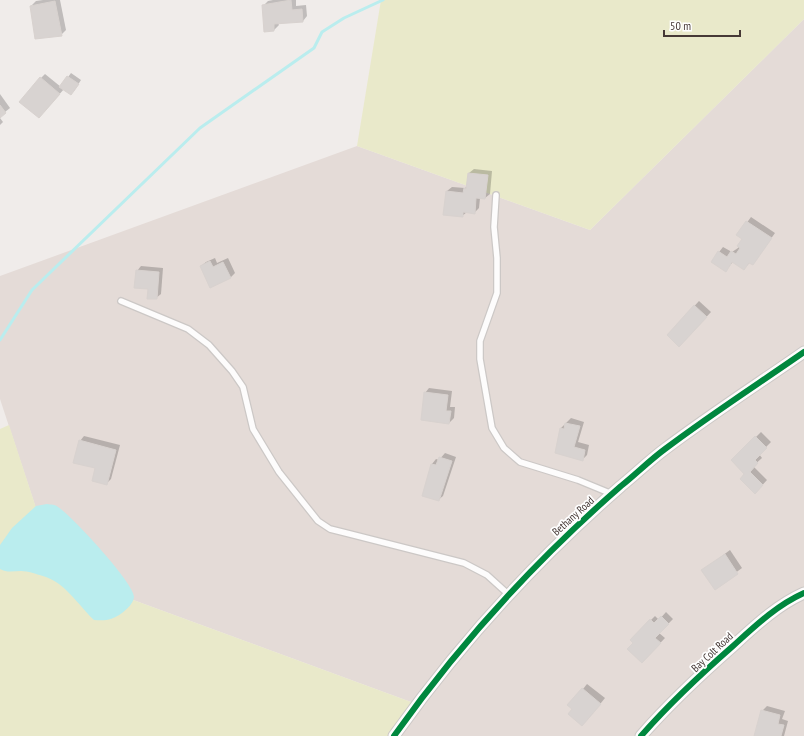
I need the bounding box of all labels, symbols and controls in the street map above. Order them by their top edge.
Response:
scale bar [664,12,740,38]
text: 50 m [670,18,691,33]
street label: Bethany Road [549,493,597,539]
street label: Bay Colt Road [688,629,736,675]

